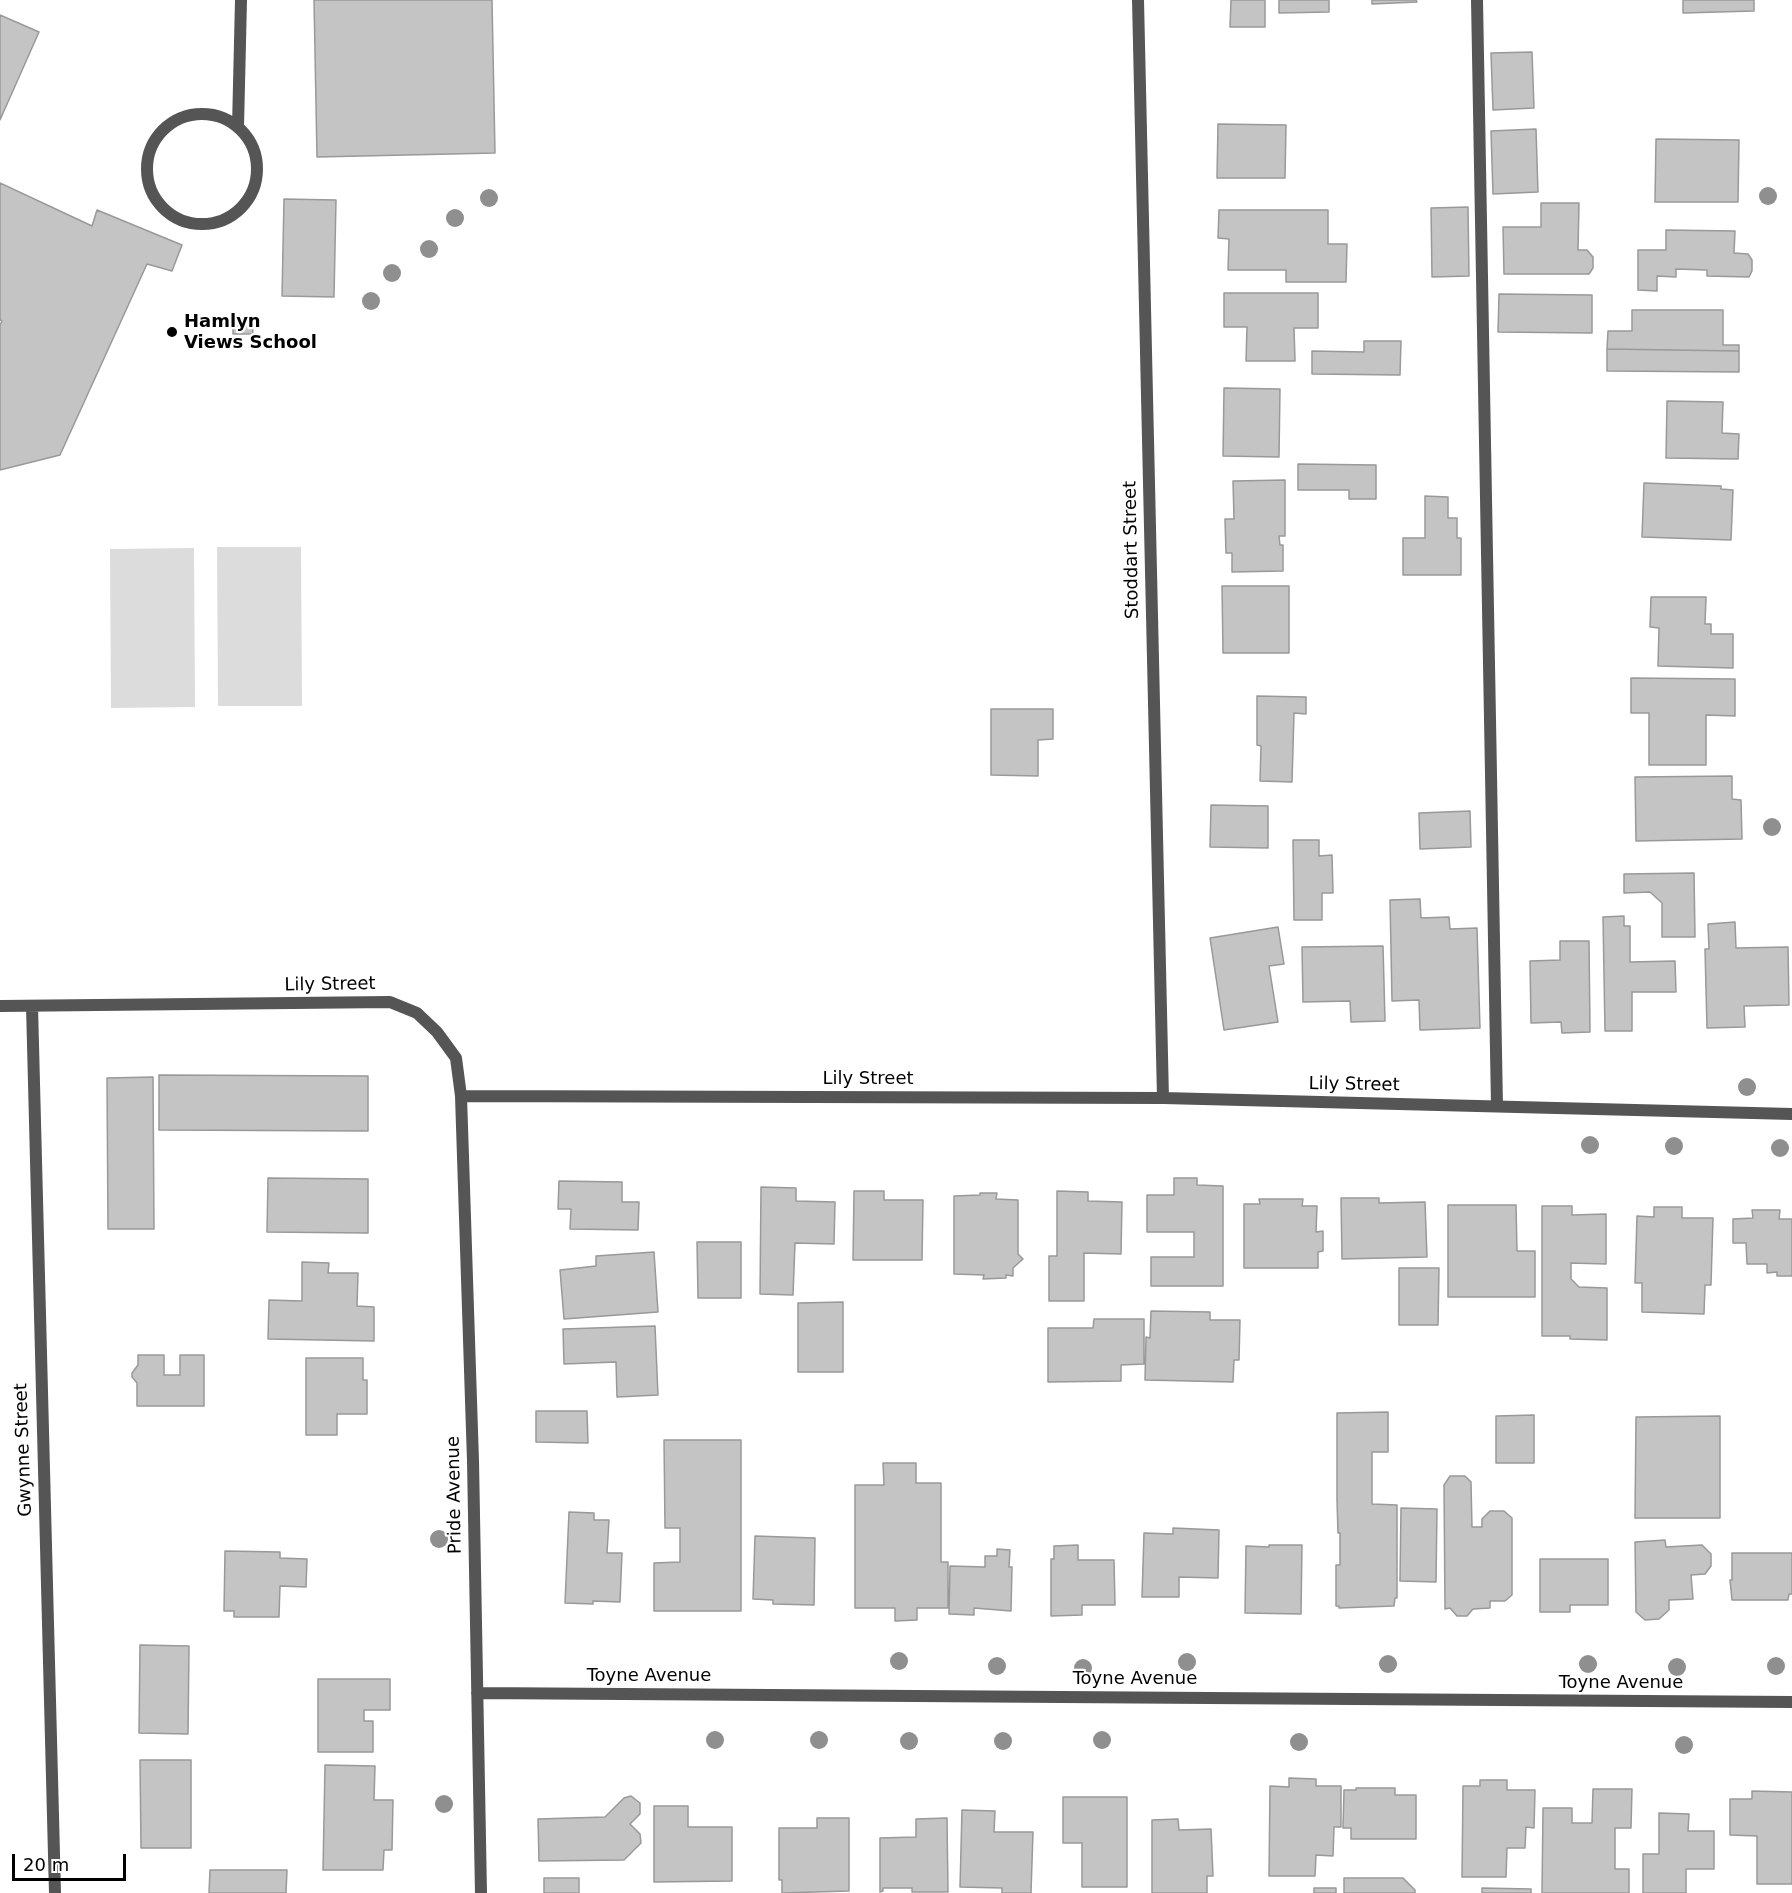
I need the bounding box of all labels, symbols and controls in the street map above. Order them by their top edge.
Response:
place label: Hamlyn Views School [184,311,317,354]
marker: Hamlyn Views School [165,325,179,339]
street label: Stoddart Street [1120,481,1144,619]
street label: Lily Street [284,973,376,997]
street label: Lily Street [822,1068,914,1090]
street label: Lily Street [1308,1073,1400,1097]
street label: Gwynne Street [11,1383,37,1517]
street label: Pride Avenue [443,1436,467,1554]
street label: Toyne Avenue [587,1665,711,1687]
street label: Toyne Avenue [1073,1668,1197,1690]
street label: Toyne Avenue [1559,1672,1683,1694]
scale bar [15,1842,129,1880]
text: 20 m [23,1854,69,1875]

